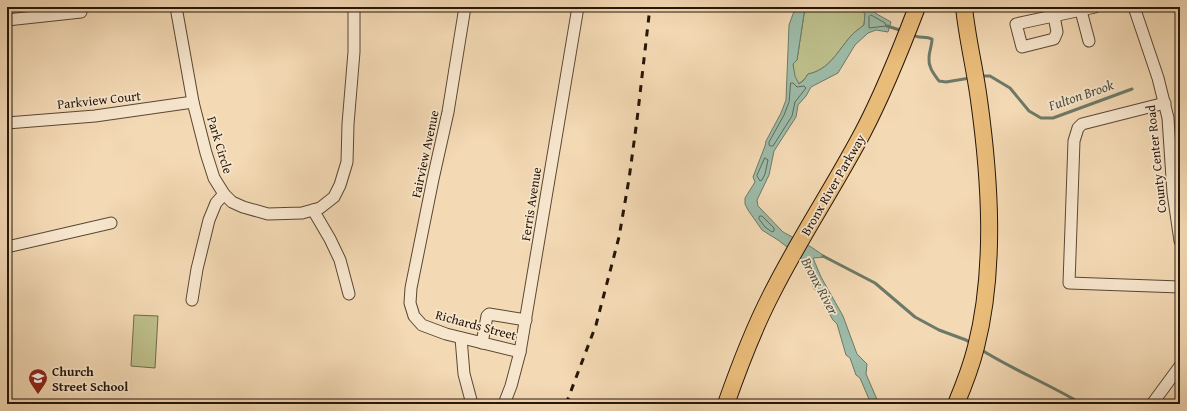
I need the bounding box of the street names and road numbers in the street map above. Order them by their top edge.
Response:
street label: Parkview Court [56,86,142,114]
street label: County Center Road [1141,104,1171,214]
street label: Fairview Avenue [406,108,444,200]
street label: Park Circle [202,114,238,176]
street label: Bronx River Parkway [796,130,870,239]
street label: Ferris Avenue [516,166,546,242]
street label: Richards Street [433,305,519,345]

